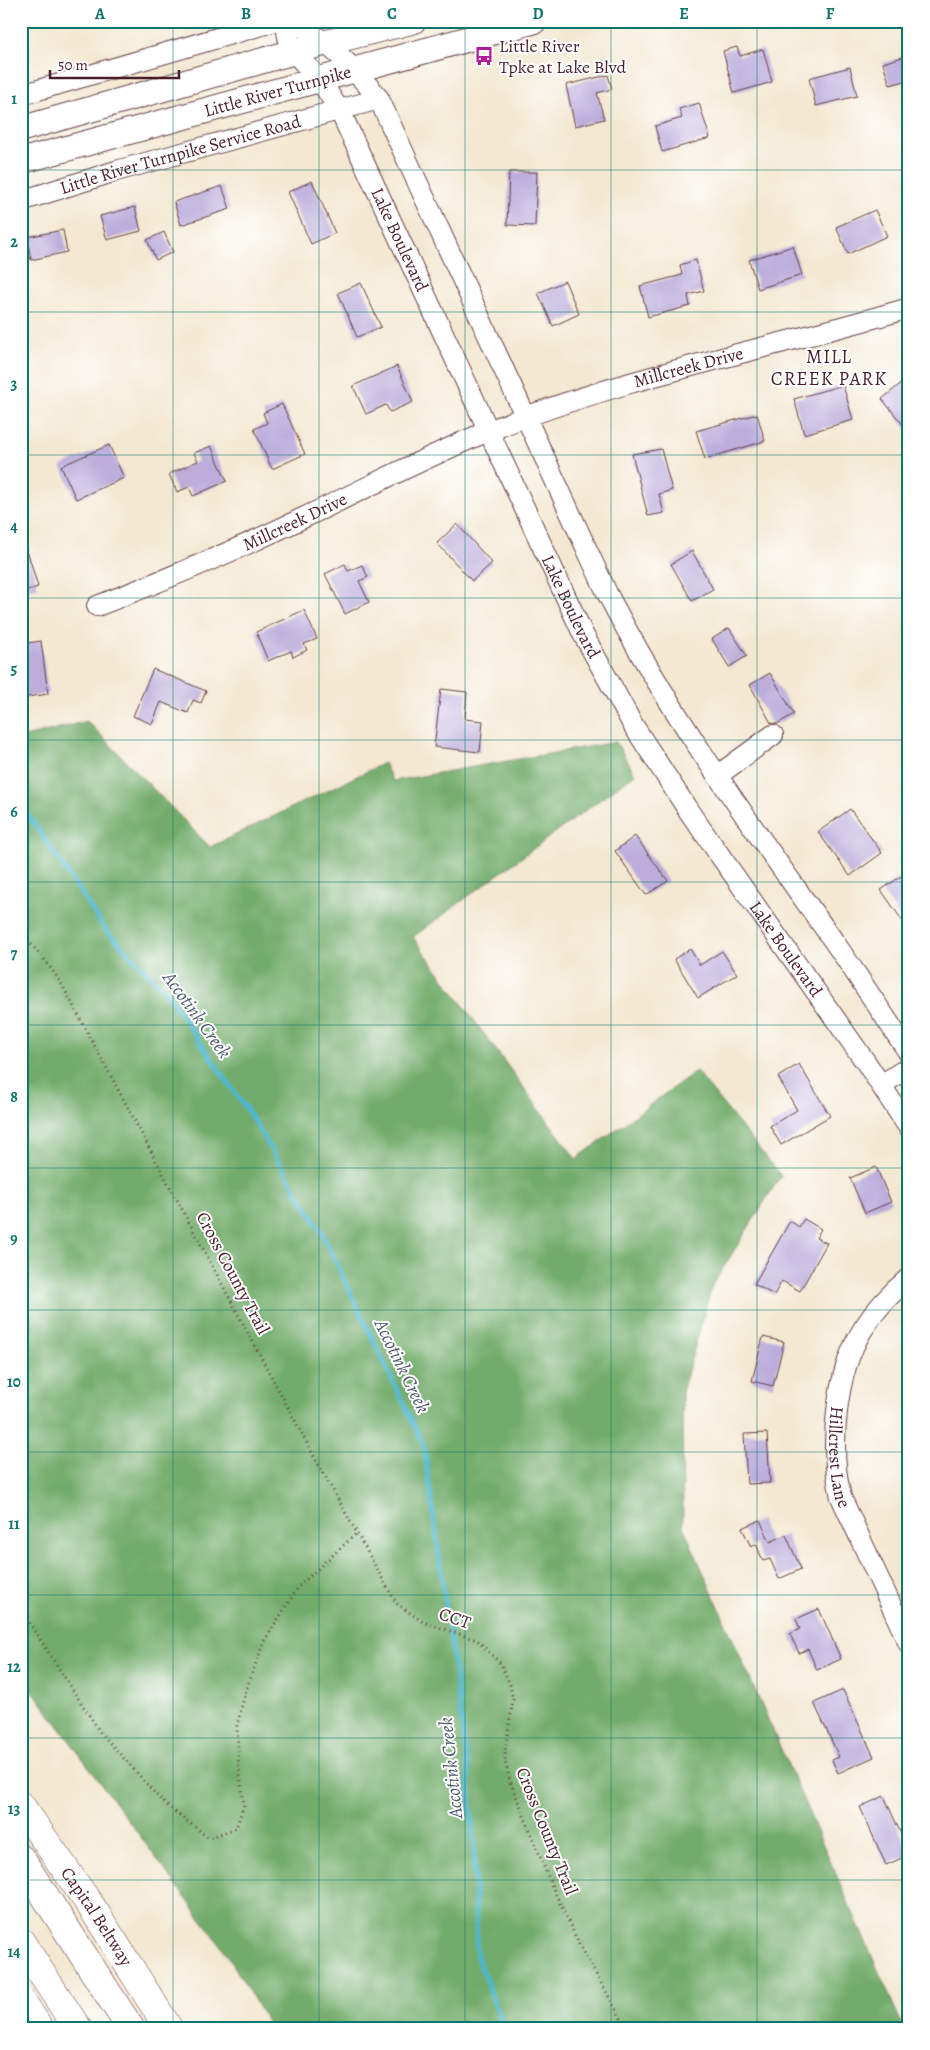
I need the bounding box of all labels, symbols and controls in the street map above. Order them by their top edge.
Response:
text: A [94,3,106,25]
text: B [241,3,251,25]
text: C [387,3,397,25]
text: D [532,3,544,25]
text: E [679,3,689,25]
text: F [826,3,835,25]
place label: Little River Tpke at Lake Blvd [499,34,626,79]
bus stop icon: Little River Tpke at Lake Blvd [473,45,495,67]
scale bar [50,48,179,80]
text: 50 m [58,55,88,75]
street label: Little River Turnpike [201,59,354,122]
text: 1 [11,88,17,110]
street label: Little River Turnpike Service Road [57,109,304,200]
street label: Lake Boulevard [365,184,434,296]
text: 2 [10,231,18,253]
street label: Millcreek Drive [631,341,746,393]
district label: MILL CREEK PARK [771,344,887,392]
text: 3 [11,373,18,395]
street label: Millcreek Drive [239,487,351,556]
text: 4 [10,516,18,538]
street label: Lake Boulevard [536,551,606,663]
text: 5 [11,658,18,680]
text: 6 [10,801,18,823]
street label: Lake Boulevard [744,896,828,1002]
text: 7 [11,943,18,965]
water label: Accotink Creek [156,965,237,1064]
text: 8 [10,1086,18,1108]
street label: Cross County Trail [191,1208,276,1339]
text: 9 [10,1228,18,1250]
water label: Accotink Creek [368,1314,436,1417]
text: 10 [7,1371,21,1393]
street label: Hillcrest Lane [823,1405,856,1512]
text: 11 [8,1513,20,1535]
street label: CCT [436,1601,474,1635]
text: 12 [7,1656,21,1678]
water label: Accotink Creek [433,1716,469,1821]
street label: Cross County Trail [510,1764,584,1899]
text: 13 [8,1798,20,1820]
street label: Capital Beltway [55,1862,139,1971]
text: 14 [7,1941,21,1963]

